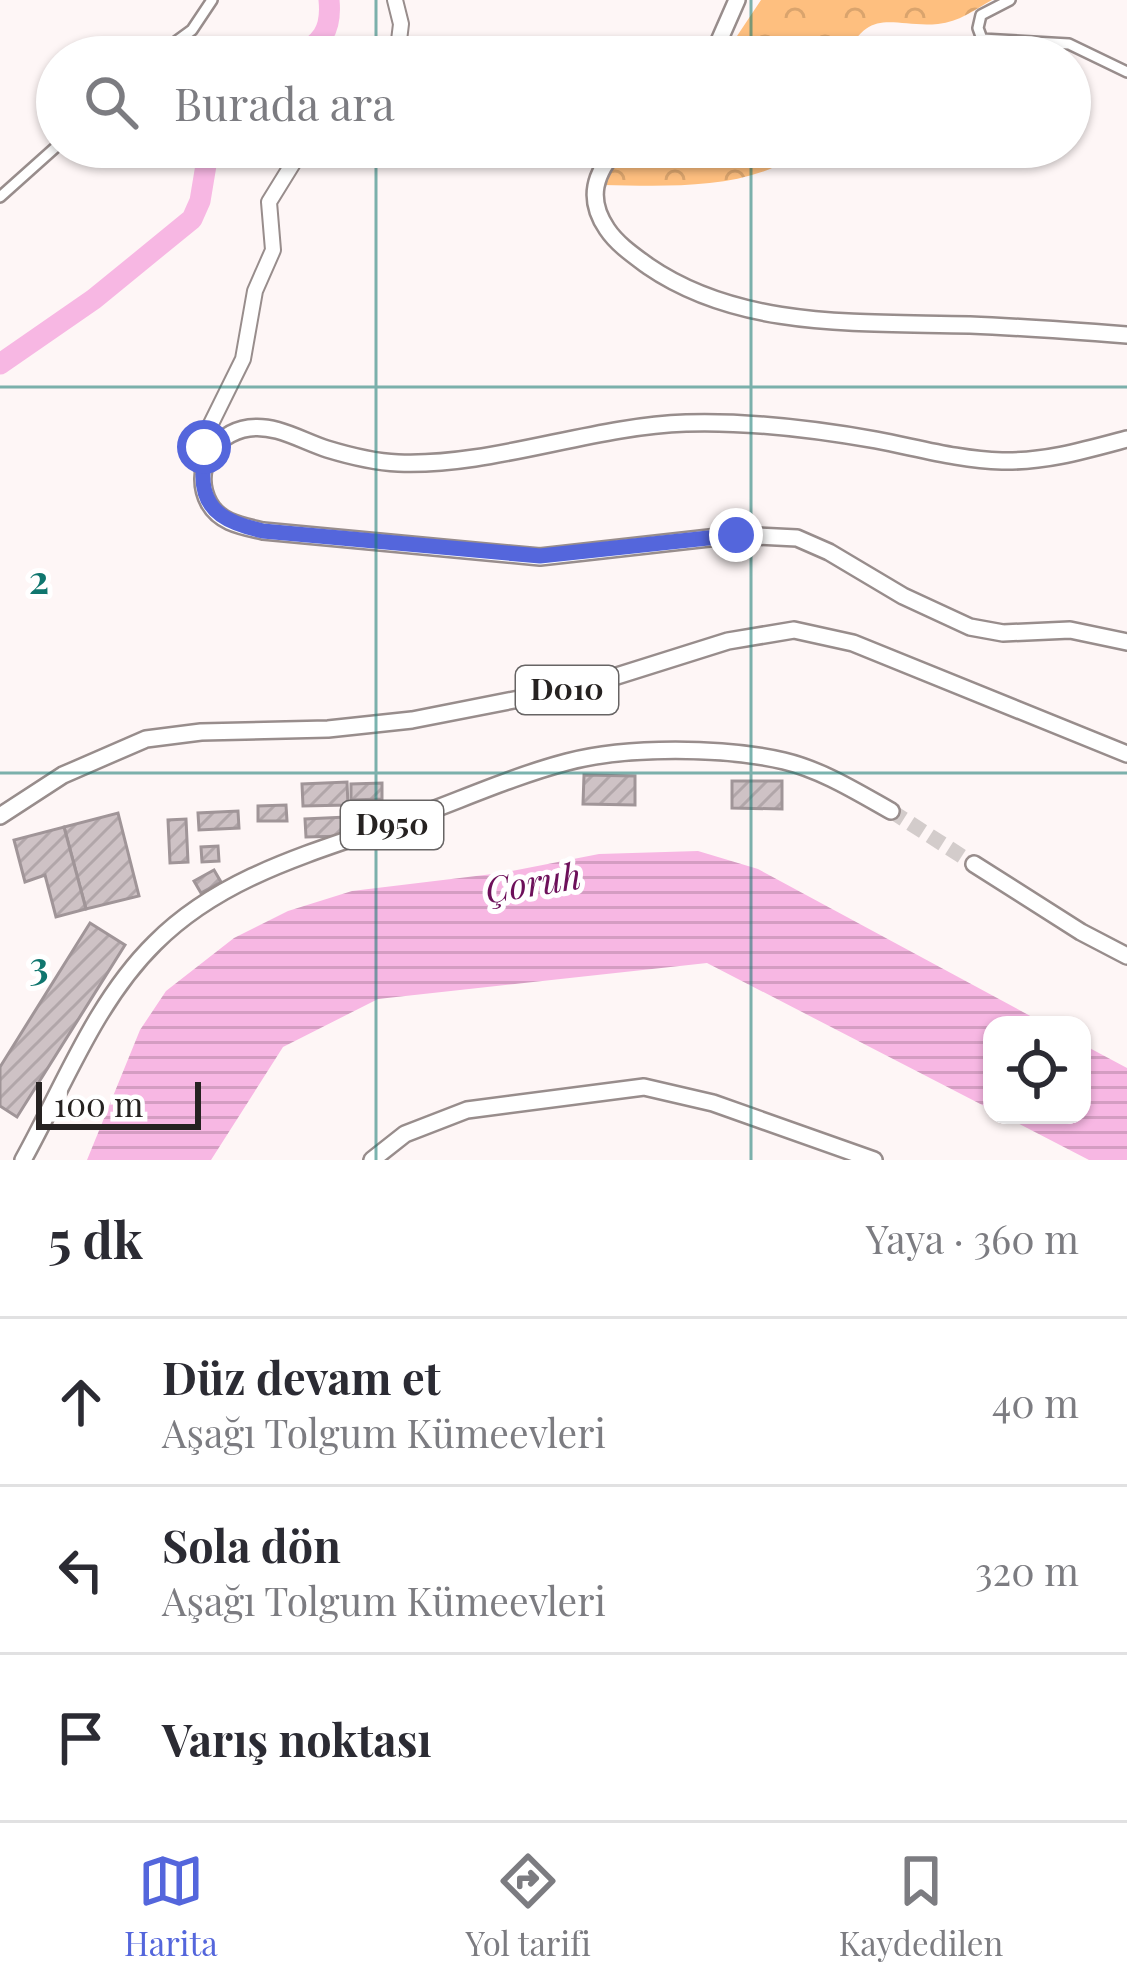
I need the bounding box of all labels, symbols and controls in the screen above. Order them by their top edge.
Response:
search box [36,36,1091,168]
icon: search [78,69,144,135]
text: Burada ara [174,72,395,132]
route start [177,420,231,474]
route end [709,508,763,562]
text: 2 [29,552,49,604]
road number: D010 [516,666,618,714]
road number: D950 [341,801,443,849]
water label: Çoruh [481,850,584,912]
text: 3 [29,938,49,990]
map controls [983,1016,1091,1124]
button: locate [983,1016,1091,1124]
scale bar [36,1076,201,1129]
text: 100 m [54,1081,143,1125]
text: 5 dk [48,1204,143,1272]
text: Yaya · 360 m [866,1212,1079,1264]
text: Düz devam et [162,1346,441,1406]
icon: ahead [48,1369,114,1435]
text: 40 m [992,1376,1079,1428]
text: Aşağı Tolgum Kümeevleri [162,1406,606,1458]
text: Sola dön [162,1514,341,1574]
icon: left [48,1537,114,1603]
text: 320 m [975,1544,1079,1596]
text: Aşağı Tolgum Kümeevleri [162,1574,606,1626]
icon: arrive [48,1705,114,1771]
text: Varış noktası [162,1708,432,1768]
tab: Harita [124,1848,218,1964]
tab: Yol tarifi [465,1848,591,1964]
tab: Kaydedilen [839,1848,1003,1964]

